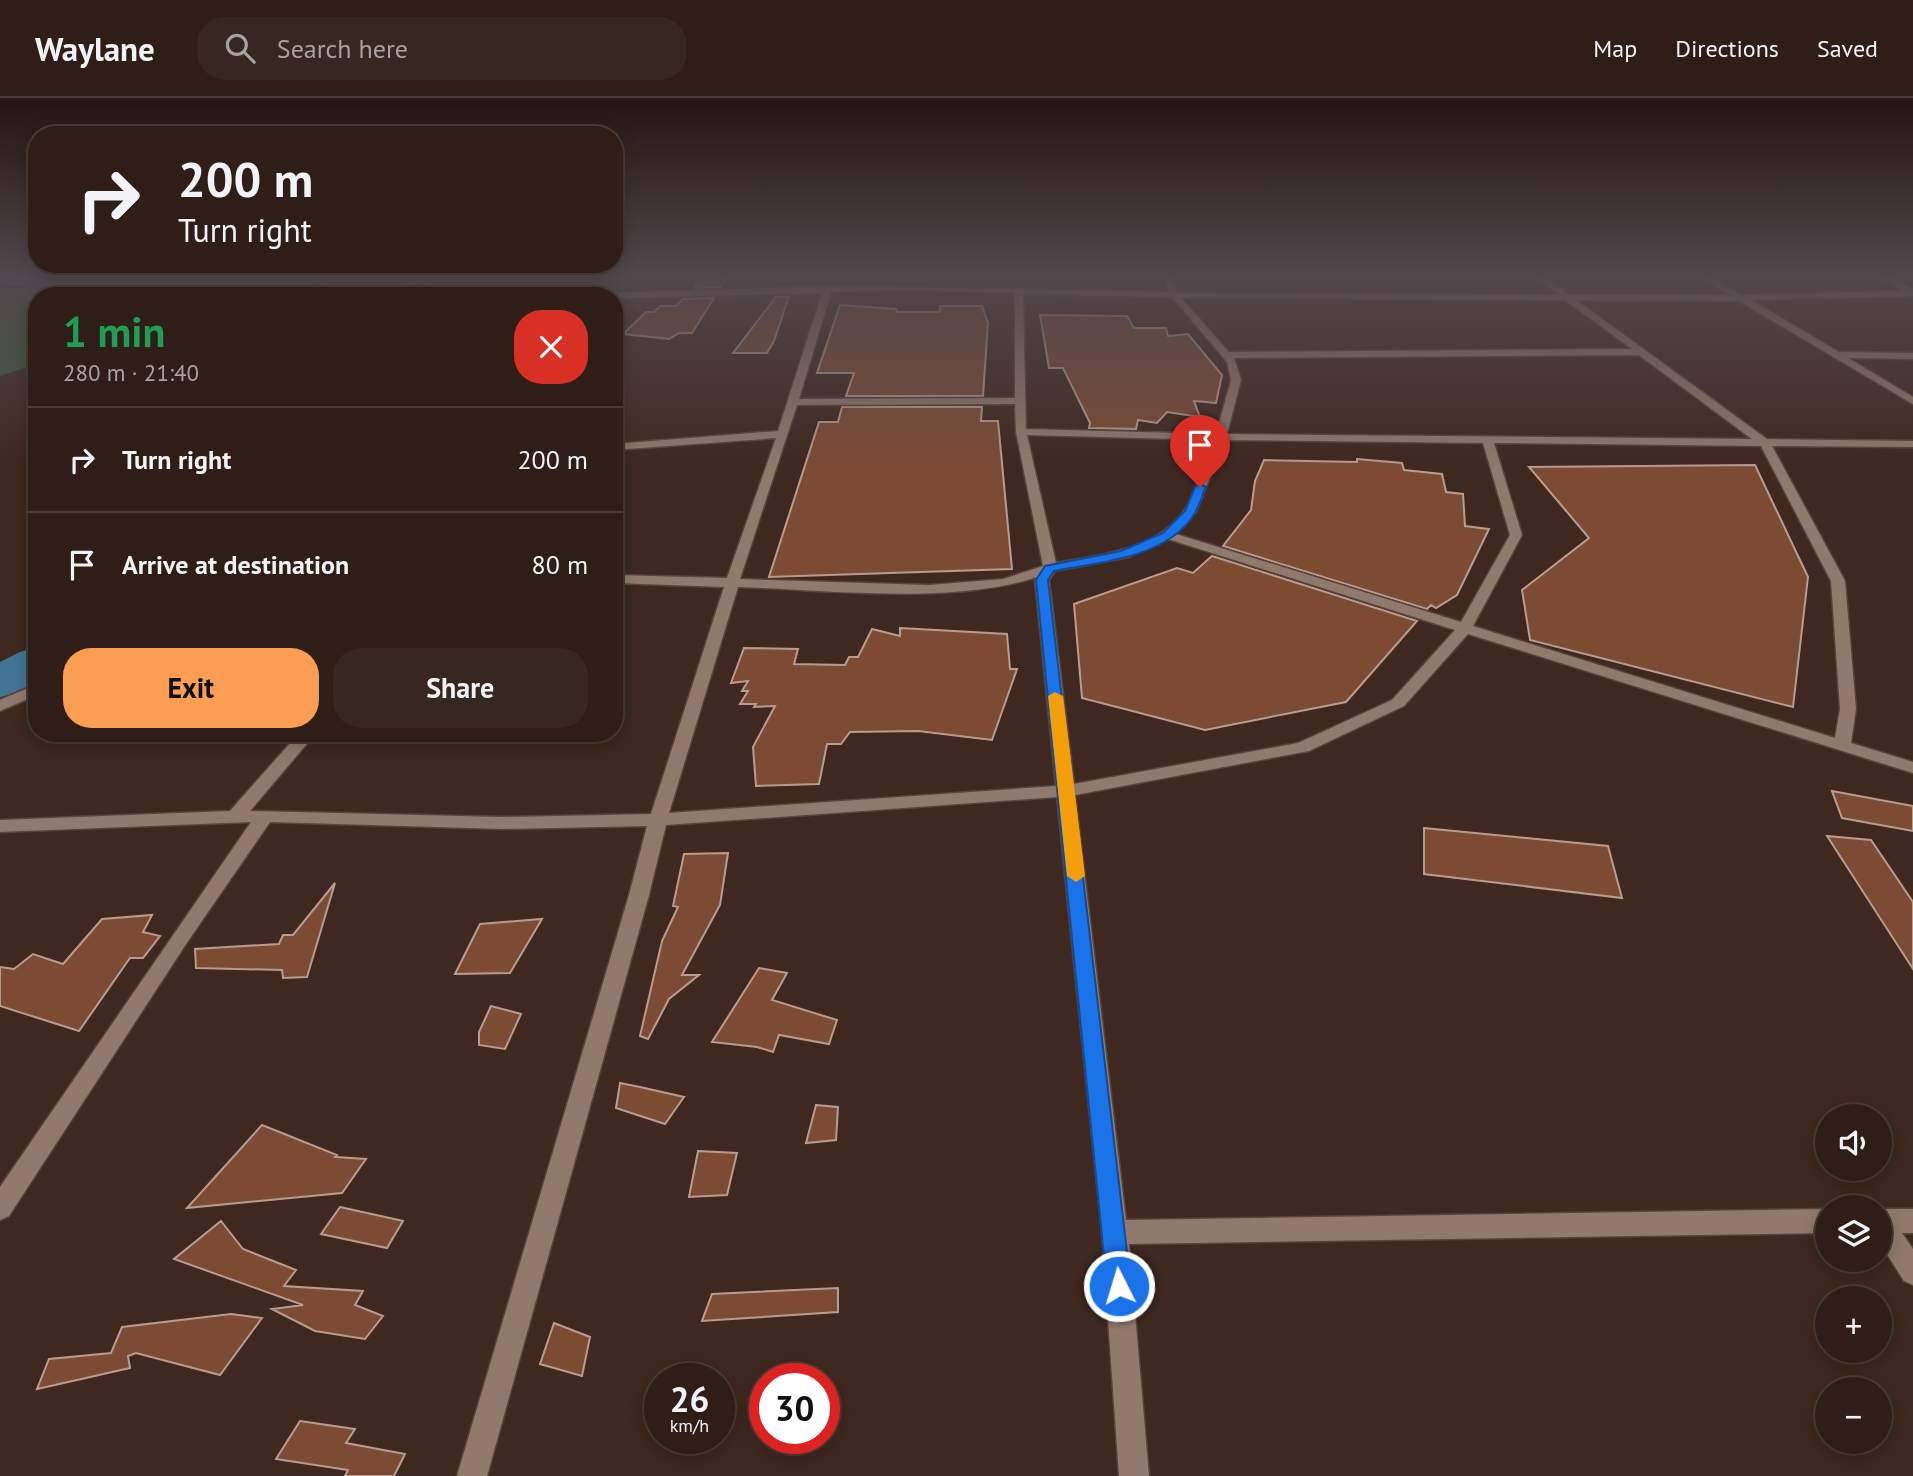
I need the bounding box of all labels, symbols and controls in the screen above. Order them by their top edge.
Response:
search box [197,17,687,80]
text: Waylane [35,27,155,70]
icon: search [221,29,259,67]
text: Search here [277,32,408,65]
text: Map [1593,33,1637,64]
text: Directions [1675,33,1779,64]
text: Saved [1817,33,1878,64]
text: 200 m [178,147,313,211]
icon: right [63,154,154,245]
text: Turn right [178,209,312,251]
text: 1 min [63,304,165,359]
button: close [514,310,588,384]
text: 280 m · 21:40 [63,358,199,387]
pin [1170,415,1230,487]
icon: arrive [1181,426,1219,464]
icon: right [63,441,101,479]
text: Turn right [122,443,231,476]
text: 200 m [517,443,588,476]
icon: arrive [63,546,101,584]
text: Arrive at destination [122,548,349,581]
text: 80 m [532,548,588,581]
button: Exit [63,648,319,728]
button: Share [333,648,588,728]
map controls [1815,1104,1892,1454]
button: sound [1815,1104,1892,1181]
button: layers [1815,1195,1892,1272]
position arrow [1082,1249,1156,1323]
button: + [1815,1286,1892,1363]
speed limit sign: 30 [749,1363,840,1454]
text: 26 [670,1376,709,1422]
button: − [1815,1377,1892,1454]
text: km/h [670,1414,709,1437]

